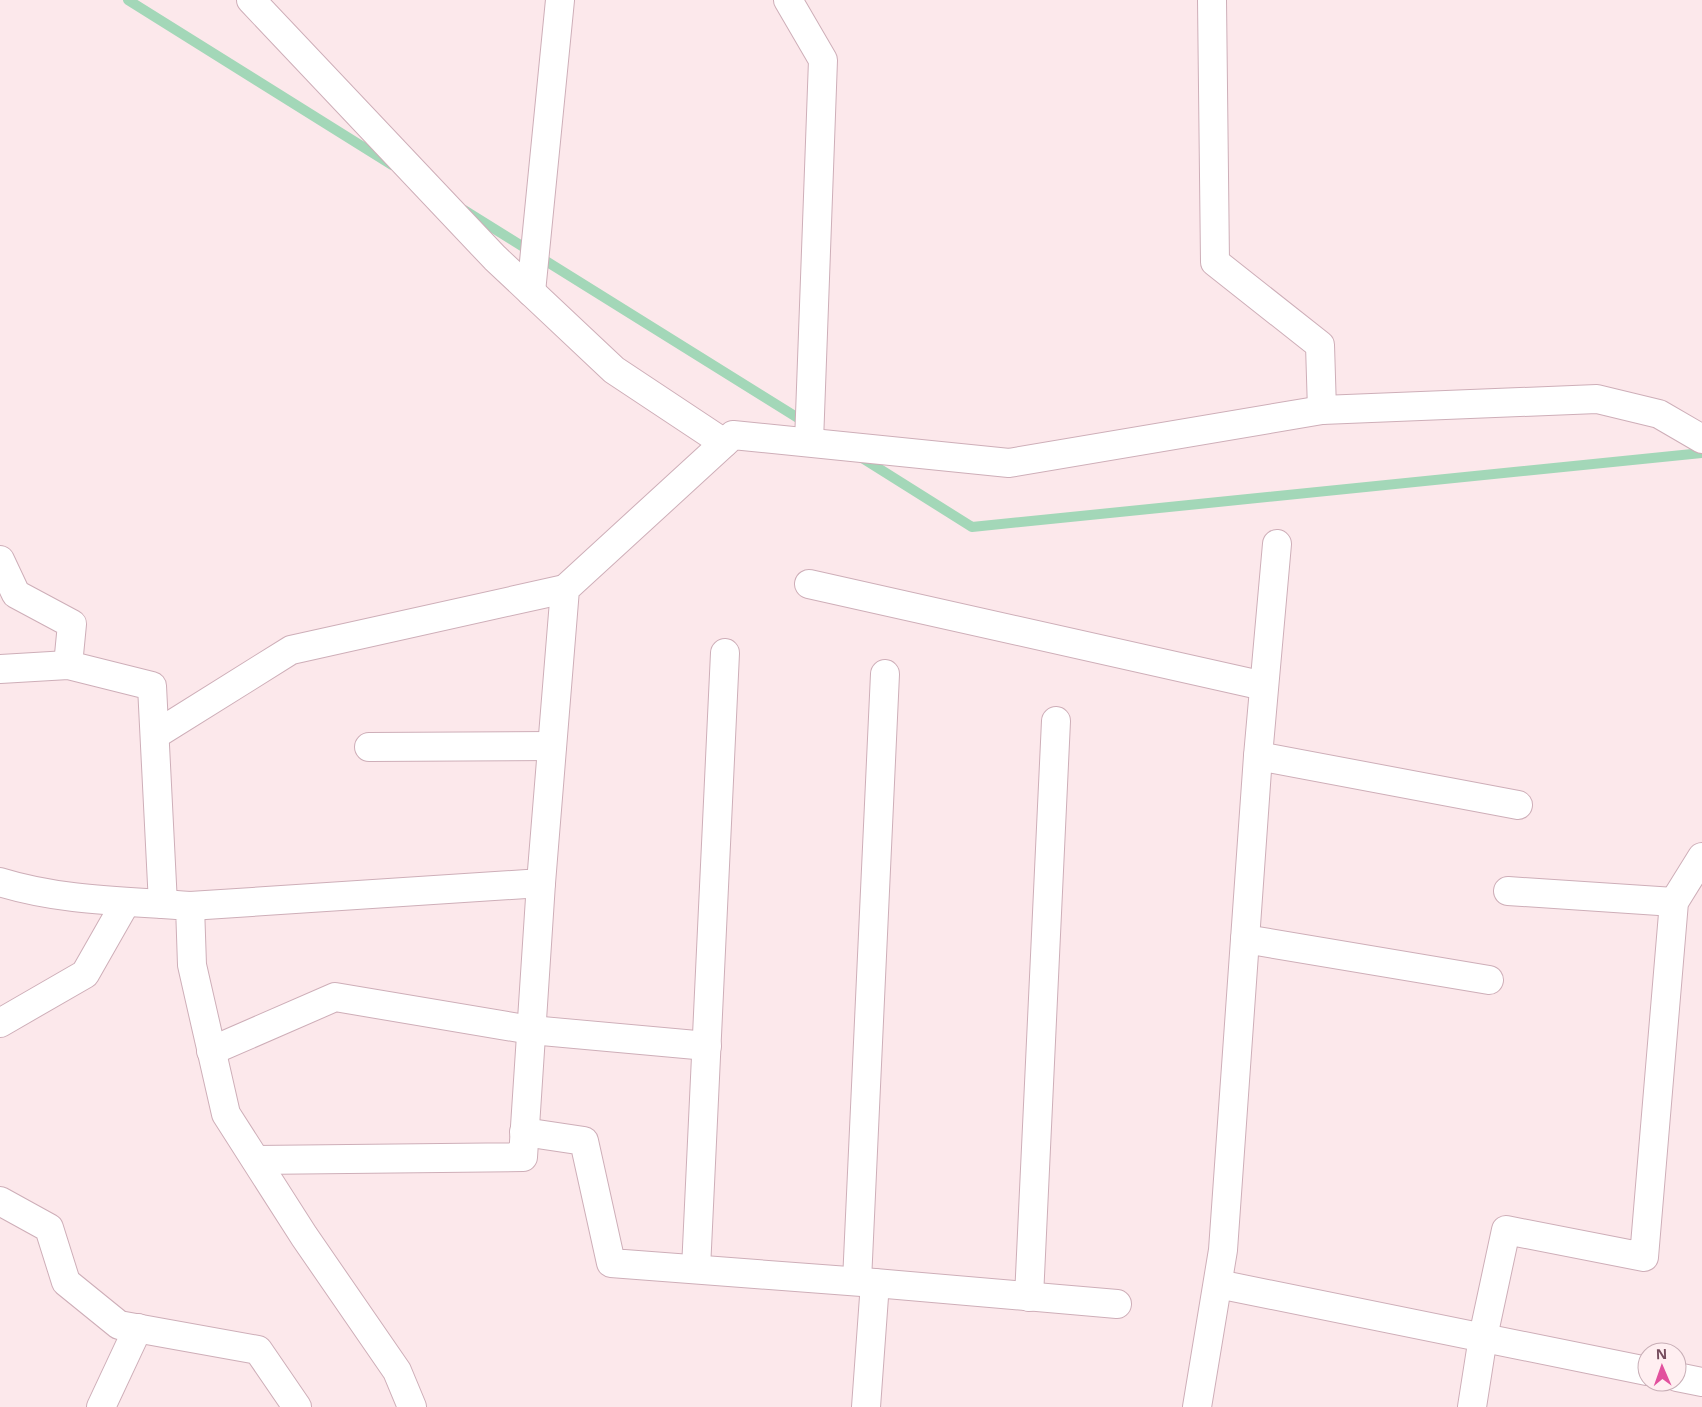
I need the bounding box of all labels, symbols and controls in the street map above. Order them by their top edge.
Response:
north arrow [1637,1342,1687,1392]
text: N [1656,1344,1668,1363]

